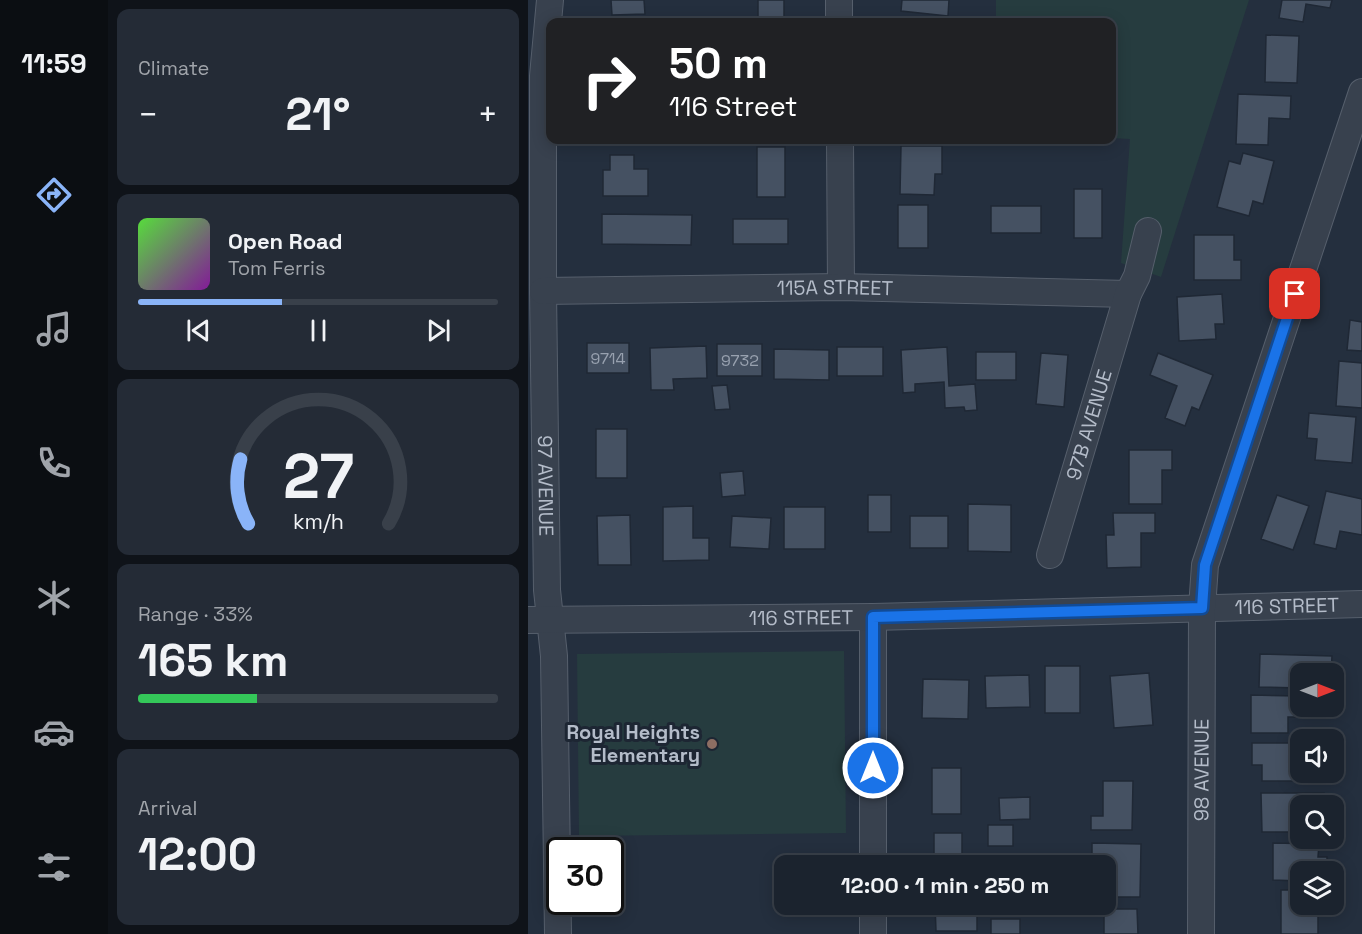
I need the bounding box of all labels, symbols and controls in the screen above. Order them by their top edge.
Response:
text: 50 m [669,37,768,90]
icon: right [570,42,648,120]
text: 11:59 [21,46,87,81]
text: Climate [138,55,209,81]
text: 21° [286,86,350,143]
text: 116 Street [669,89,798,124]
text: − [138,94,158,136]
text: + [478,94,498,136]
icon: directions [33,174,75,216]
text: Open Road [228,227,343,255]
text: Tom Ferris [228,255,326,281]
pin [1269,268,1320,319]
street label: 115A STREET [777,274,894,301]
icon: arrive [1278,277,1311,310]
icon: music [33,308,75,350]
icon: previous [182,314,215,347]
icon: pause [302,314,335,347]
icon: next [422,314,455,347]
house number: 9714 [590,348,626,369]
house number: 9732 [721,350,759,371]
street label: 97B AVENUE [1060,366,1118,483]
street label: 97 AVENUE [532,435,559,536]
text: 27 [282,437,354,516]
icon: phone [33,442,75,484]
text: km/h [292,508,344,535]
icon: climate [33,577,75,619]
street label: 116 STREET [1234,592,1340,620]
text: Range · 33% [138,601,253,627]
street label: 116 STREET [749,604,854,631]
text: 165 km [138,632,288,689]
north arrow [1290,663,1344,717]
map controls [1290,663,1344,915]
icon: car [33,711,75,753]
place label: Royal Heights Elementary [566,719,700,768]
street label: 98 AVENUE [1188,719,1215,821]
button: sound [1290,729,1344,783]
position arrow [841,736,905,800]
marker: Royal Heights Elementary [705,737,719,751]
text: Arrival [138,795,197,821]
button: search [1290,795,1344,849]
text: 12:00 [138,826,257,883]
speed limit sign: 30 [546,837,624,915]
icon: filters [33,846,75,888]
button: layers [1290,861,1344,915]
text: 12:00 · 1 min · 250 m [841,871,1049,899]

